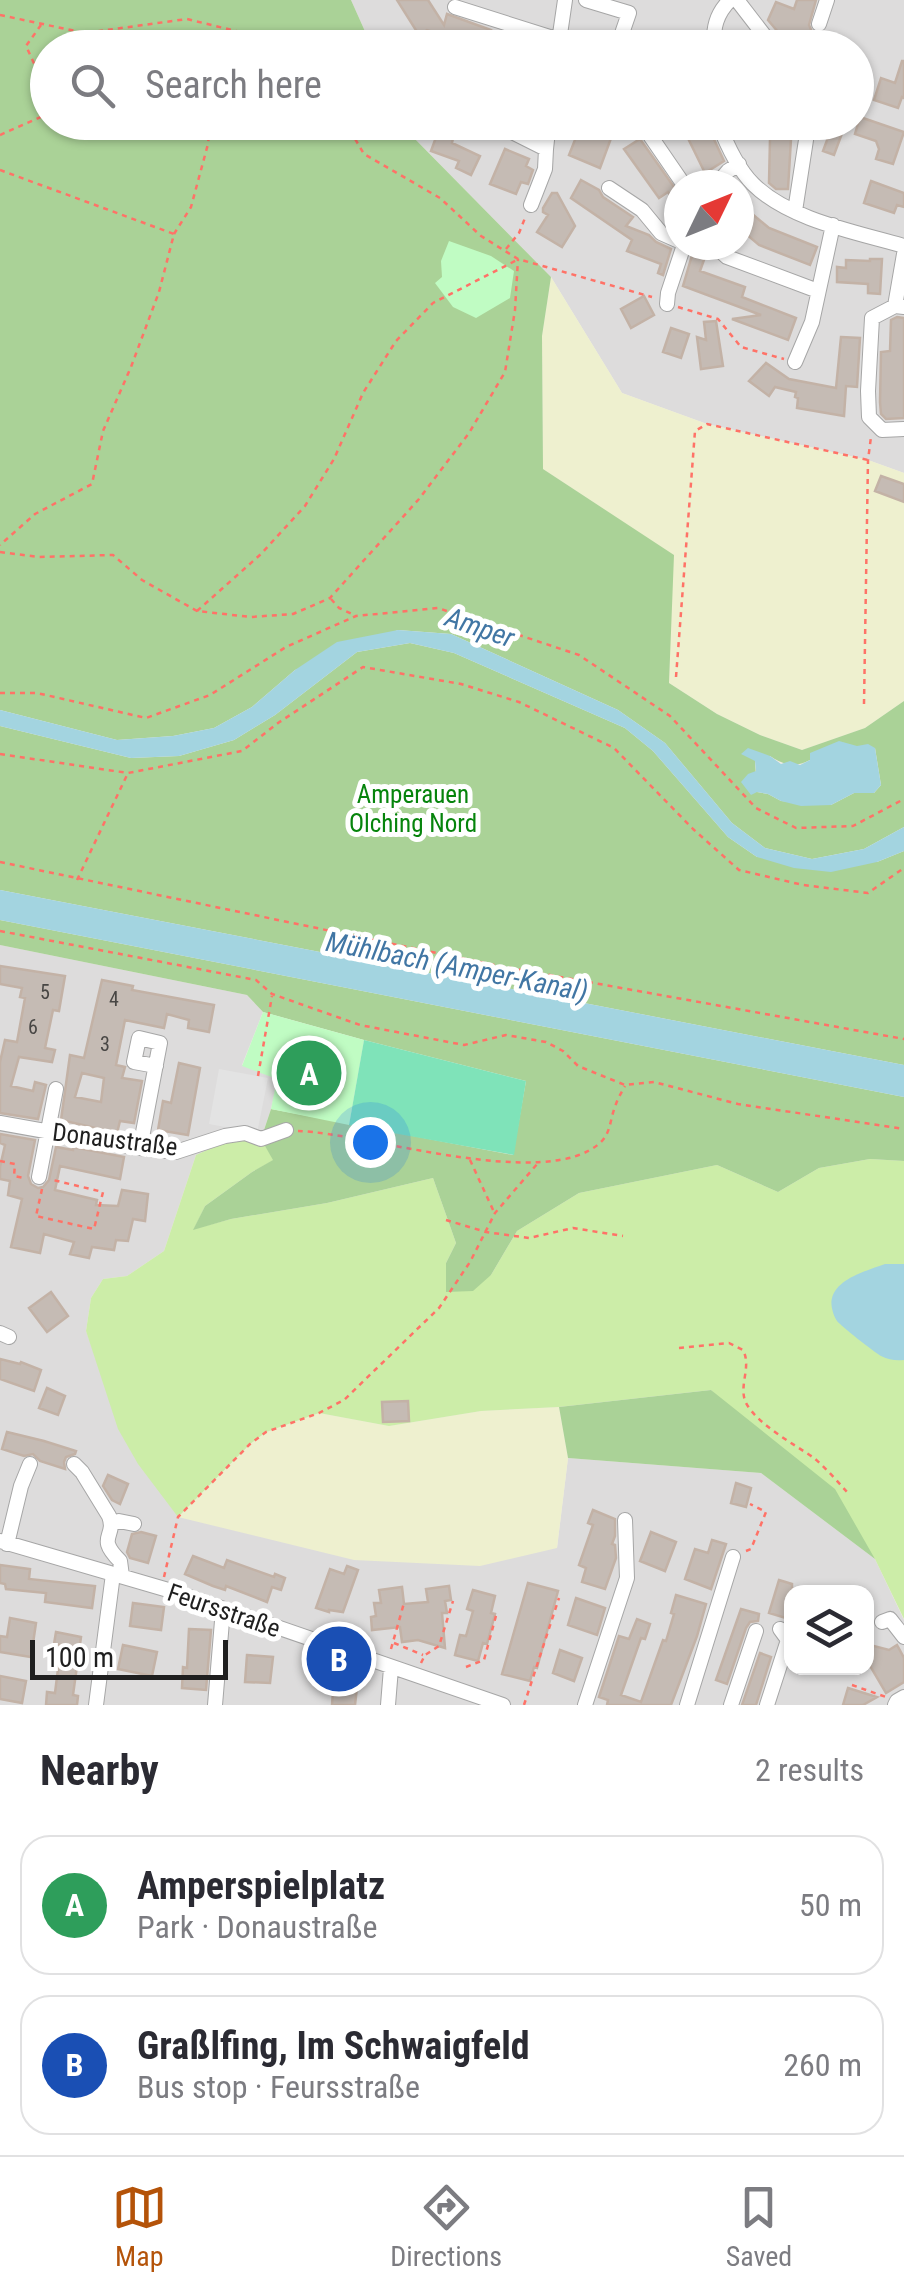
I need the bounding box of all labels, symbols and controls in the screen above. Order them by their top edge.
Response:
search box [30,30,874,140]
icon: search [65,58,120,113]
text: Search here [145,63,322,107]
north arrow [664,170,754,260]
water label: Amper [440,600,519,655]
park label: Amperauen Olching Nord [349,780,477,838]
water label: Mühlbach (Amper-Kanal) [323,925,591,1008]
house number: 5 [40,980,50,1004]
house number: 4 [109,987,119,1011]
house number: 6 [28,1015,38,1039]
house number: 3 [100,1032,110,1056]
pin: A [276,1036,342,1110]
street label: Donaustraße [51,1117,179,1162]
your location [345,1117,396,1168]
street label: Feursstraße [164,1578,284,1643]
map controls [784,1585,874,1675]
button: layers [784,1585,874,1675]
pin: B [306,1622,372,1696]
scale bar [30,1635,228,1680]
text: 100 m [45,1641,114,1674]
text: Nearby [40,1746,159,1795]
text: 2 results [755,1751,864,1789]
text: Amperspielplatz [137,1864,385,1908]
text: A [65,1886,84,1924]
text: 50 m [799,1886,862,1924]
text: Park · Donaustraße [137,1908,377,1946]
text: Graßlfing, Im Schwaigfeld [137,2024,530,2068]
text: B [66,2046,83,2084]
text: 260 m [783,2046,862,2084]
text: Bus stop · Feursstraße [137,2068,420,2106]
tab: Map [112,2180,167,2273]
tab: Directions [390,2180,502,2273]
tab: Saved [726,2180,792,2273]

